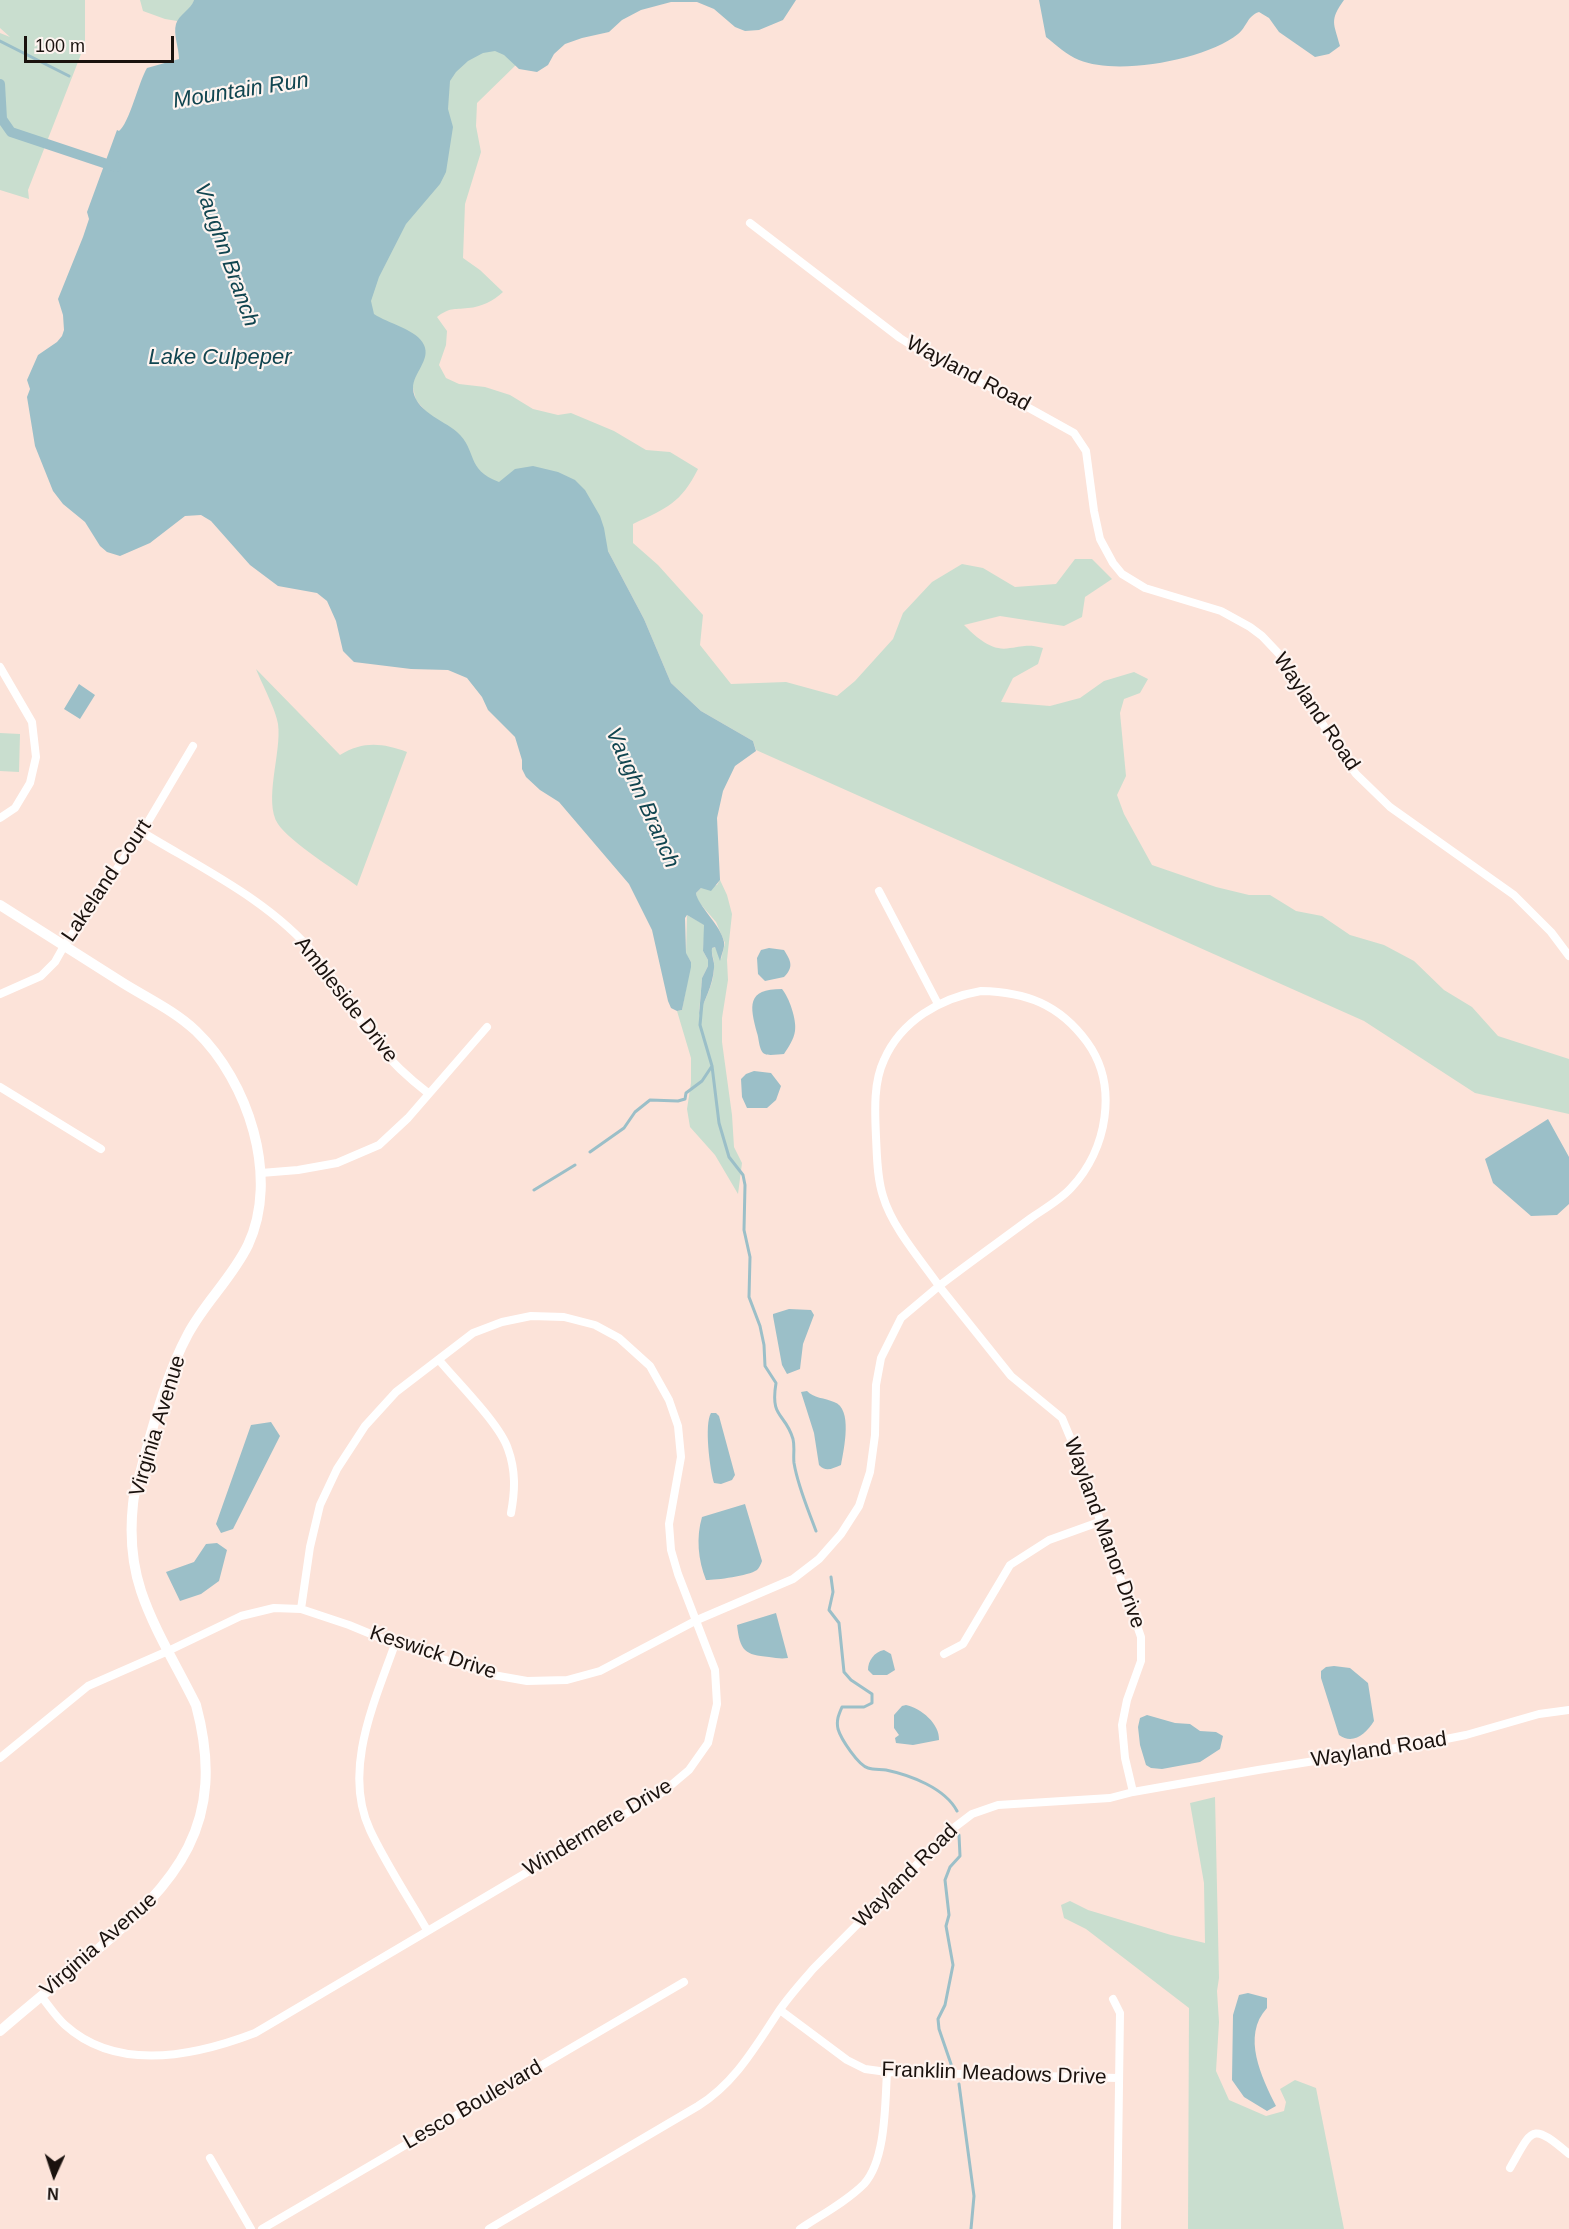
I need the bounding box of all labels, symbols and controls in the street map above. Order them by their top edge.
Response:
scale bar [27,24,177,62]
text: 100 m [35,36,85,56]
water label: Mountain Run [171,67,311,115]
water label: Vaughn Branch [188,180,264,330]
street label: Wayland Road [902,331,1034,417]
water label: Lake Culpeper [148,345,292,371]
street label: Wayland Road [1267,648,1365,776]
water label: Vaughn Branch [599,724,685,872]
street label: Lakeland Court [57,815,157,947]
street label: Ambleside Drive [289,932,403,1068]
street label: Virginia Avenue [125,1352,191,1500]
street label: Wayland Manor Drive [1058,1434,1150,1632]
street label: Keswick Drive [366,1621,500,1685]
street label: Wayland Road [1309,1727,1449,1773]
street label: Windermere Drive [519,1774,677,1882]
street label: Wayland Road [849,1819,963,1933]
street label: Virginia Avenue [36,1887,162,2003]
street label: Lesco Boulevard [399,2055,547,2155]
street label: Franklin Meadows Drive [881,2057,1107,2091]
north arrow [24,2145,84,2205]
text: N [47,2185,59,2202]

